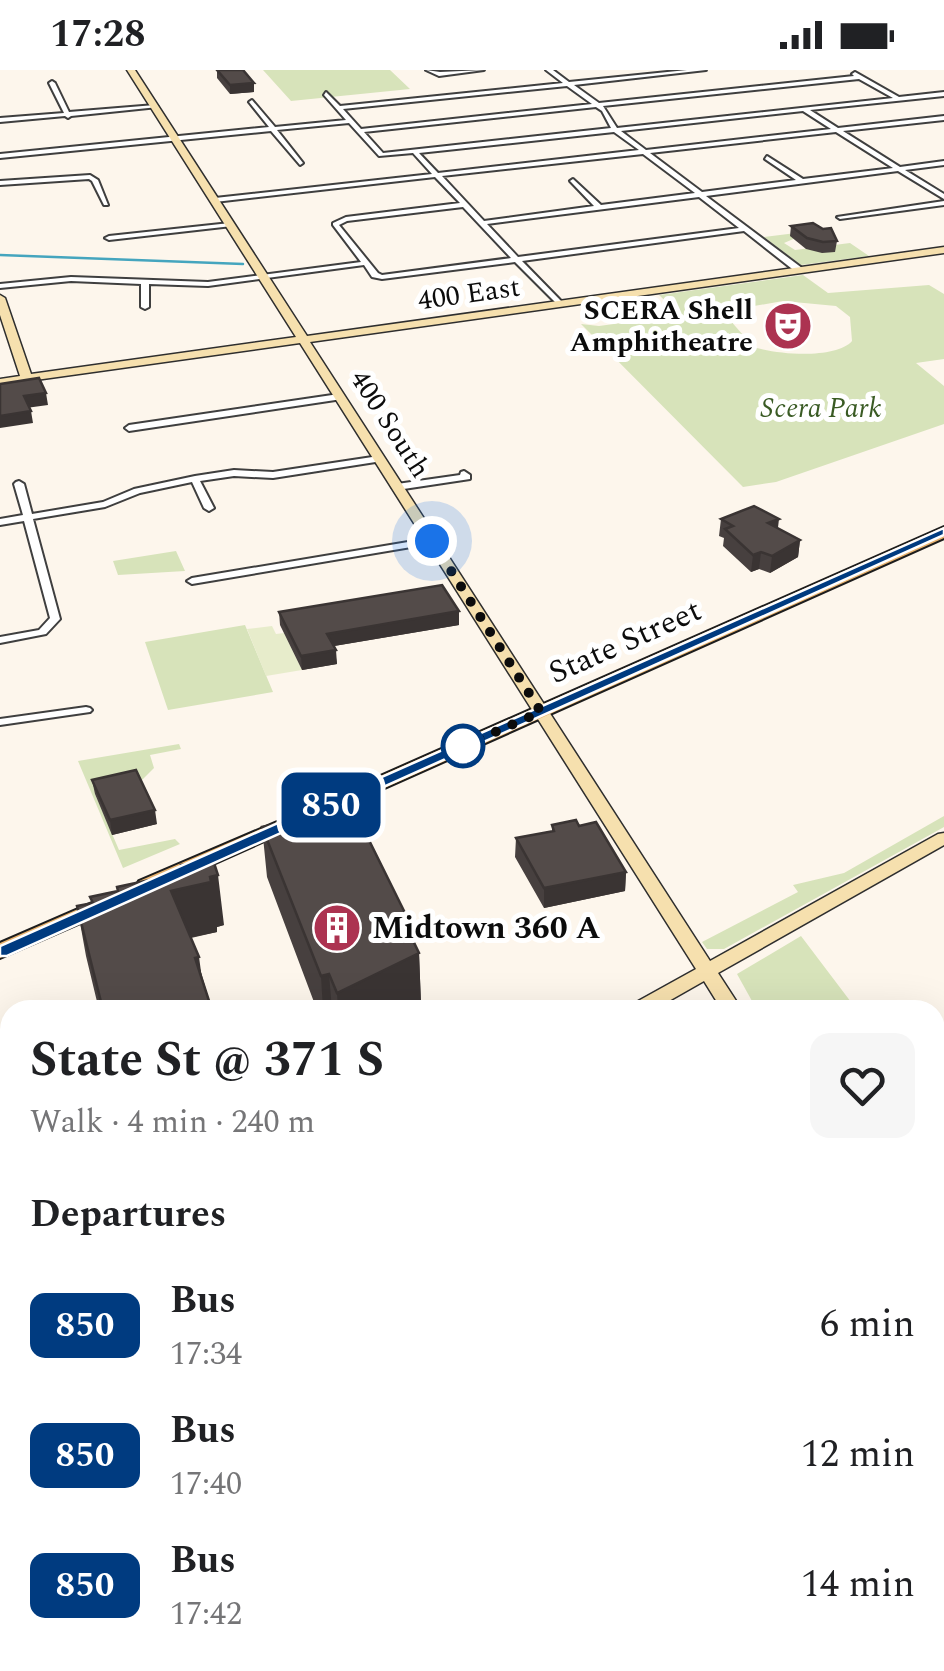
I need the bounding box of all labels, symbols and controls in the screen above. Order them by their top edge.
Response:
text: 17:28 [50,6,145,64]
street label: 400 East [415,266,523,322]
place label: SCERA Shell Amphitheatre [570,289,753,364]
theatre icon: SCERA Shell Amphitheatre [762,300,814,352]
street label: 400 South [339,361,441,487]
park label: Scera Park [761,387,881,430]
your location [407,516,457,566]
street label: State Street [541,586,709,698]
unlabelled marker [442,725,484,767]
line badge: 850 [274,772,388,838]
text: 850 [302,779,360,832]
building icon: Midtown 360 A [311,902,363,954]
place label: Midtown 360 A [372,904,601,953]
text: State St @ 371 S [30,1024,384,1097]
button: heart [810,1033,915,1138]
text: Walk · 4 min · 240 m [30,1098,315,1147]
text: Departures [30,1186,226,1244]
text: Bus [170,1272,236,1330]
text: 6 min [820,1296,915,1354]
text: 850 [56,1299,114,1352]
text: 17:34 [170,1330,242,1379]
text: Bus [170,1402,236,1460]
text: 12 min [801,1426,915,1484]
text: 850 [56,1429,114,1482]
text: 17:40 [170,1460,242,1509]
text: Bus [170,1532,236,1590]
text: 14 min [801,1556,915,1614]
text: 850 [56,1559,114,1612]
text: 17:42 [170,1590,242,1639]

